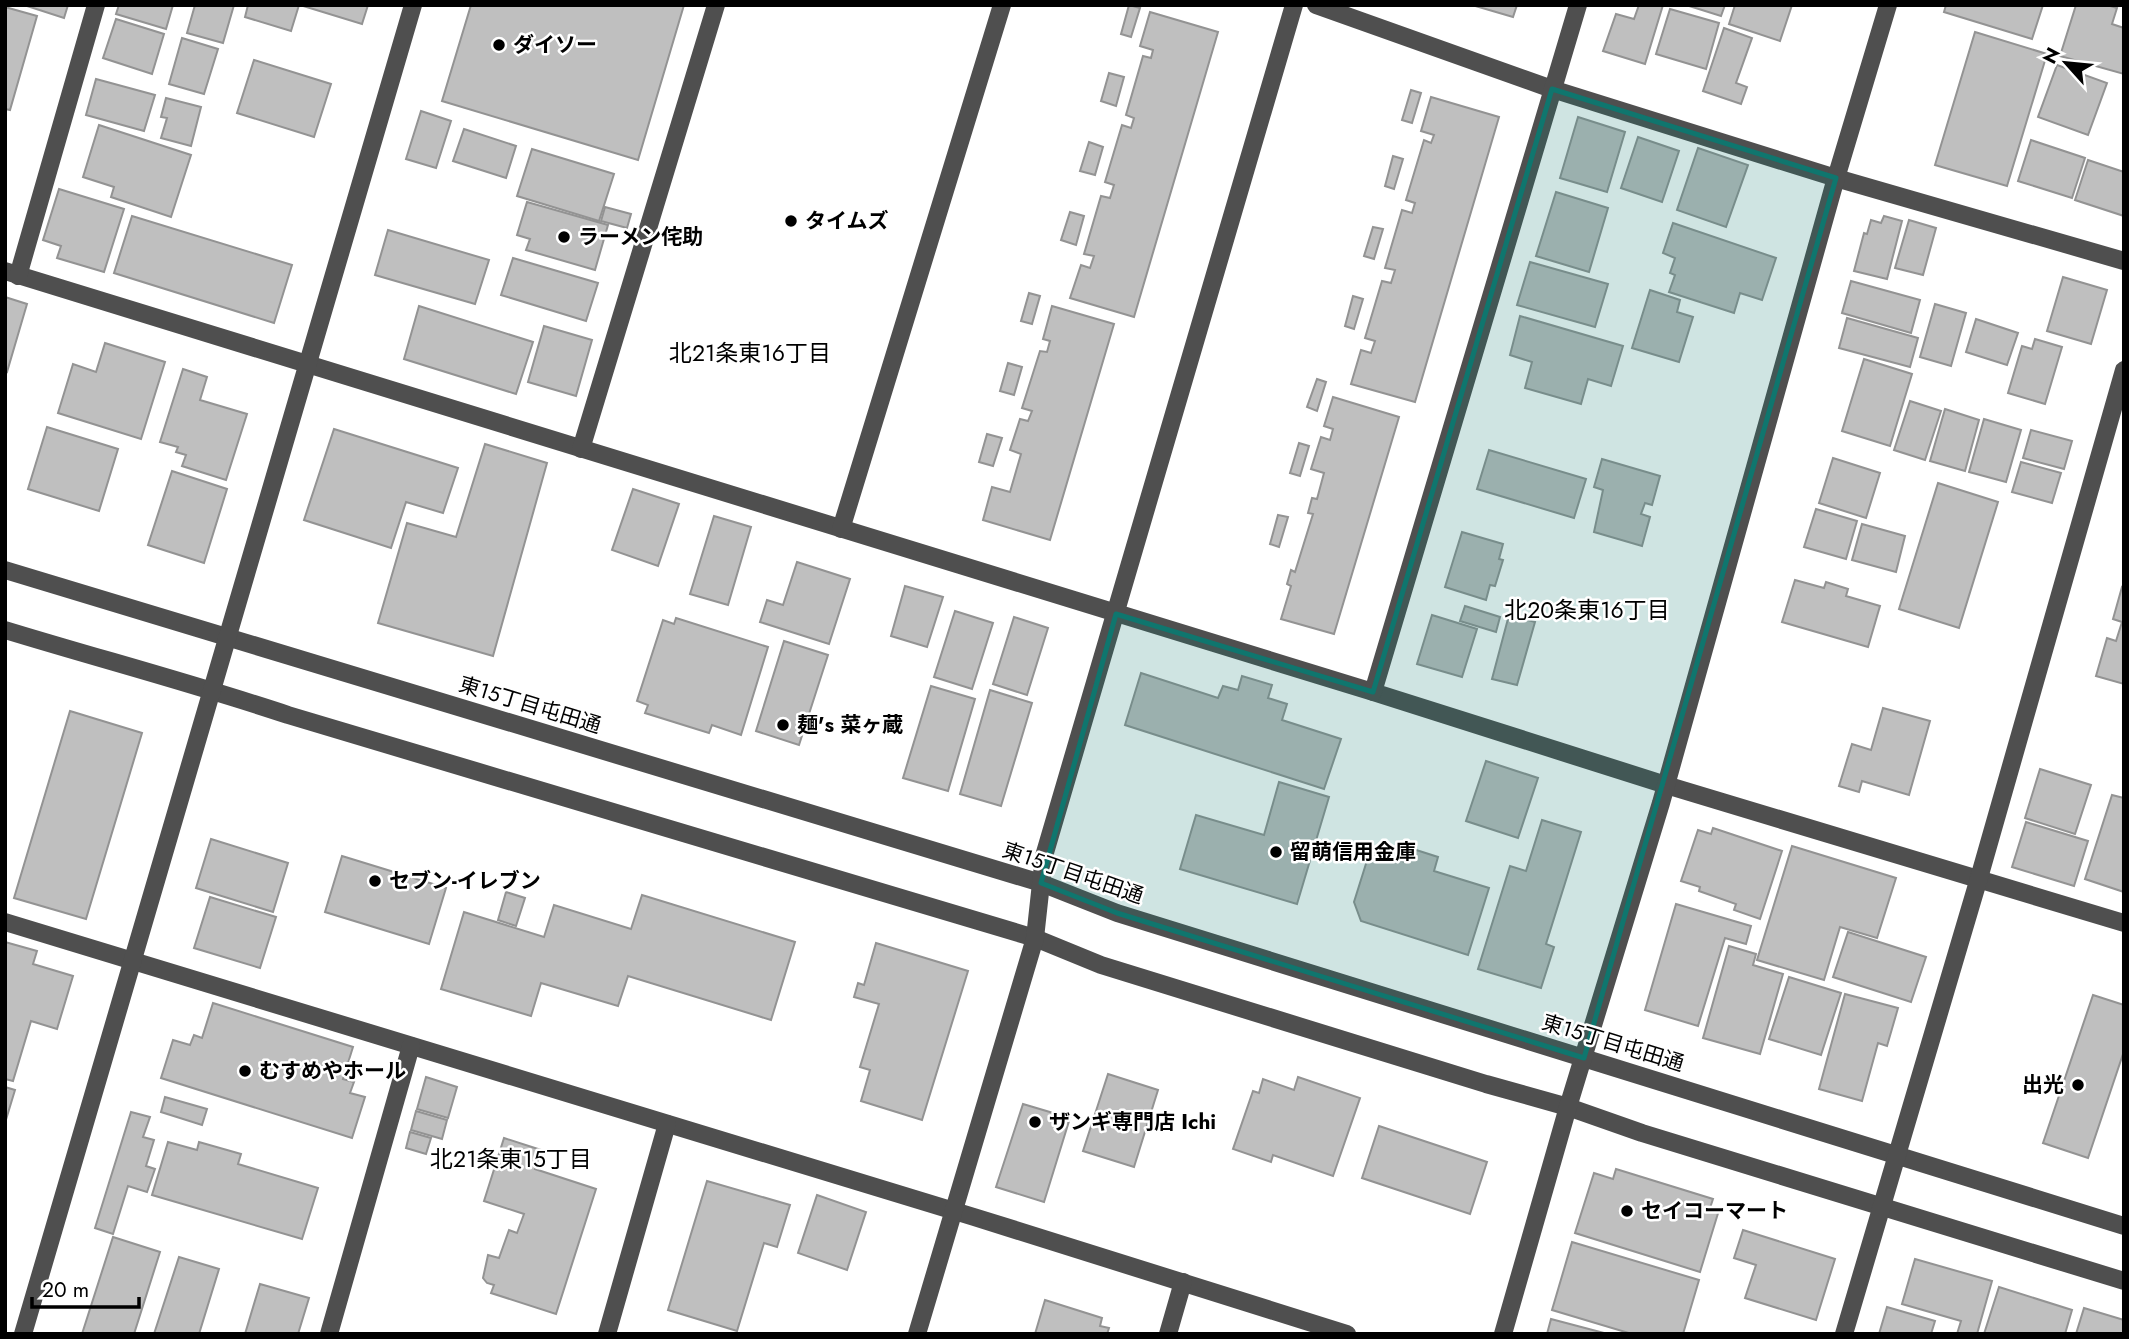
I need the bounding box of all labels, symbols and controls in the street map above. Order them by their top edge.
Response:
north arrow [2031,28,2101,98]
place label: ダイソー [513,30,597,60]
marker: ダイソー [491,37,507,53]
text: N [2036,43,2067,68]
place label: タイムズ [805,206,889,236]
marker: タイムズ [783,213,799,229]
place label: ラーメン侘助 [578,222,703,252]
marker: ラーメン侘助 [556,229,572,245]
district label: 北21条東16丁目 [669,336,831,370]
district label: 北20条東16丁目 [1504,593,1670,627]
street label: 東15丁目屯田通 [455,669,605,741]
place label: 麺's 菜ヶ蔵 [797,710,903,740]
marker: 麺's 菜ヶ蔵 [775,717,791,733]
street label: 東15丁目屯田通 [998,835,1148,911]
place label: 留萌信用金庫 [1290,837,1416,867]
marker: 留萌信用金庫 [1268,844,1284,860]
place label: セブン-イレブン [389,866,541,896]
marker: セブン-イレブン [367,873,383,889]
street label: 東15丁目屯田通 [1538,1007,1688,1079]
place label: むすめやホール [259,1056,406,1086]
marker: むすめやホール [237,1063,253,1079]
place label: 出光 [2022,1070,2064,1100]
marker: 出光 [2070,1077,2086,1093]
place label: ザンギ専門店 Ichi [1049,1107,1216,1137]
marker: ザンギ専門店 Ichi [1027,1114,1043,1130]
district label: 北21条東15丁目 [430,1142,592,1176]
place label: セイコーマート [1641,1196,1788,1226]
marker: セイコーマート [1619,1203,1635,1219]
scale bar [32,1266,138,1310]
text: 20 m [42,1275,89,1305]

